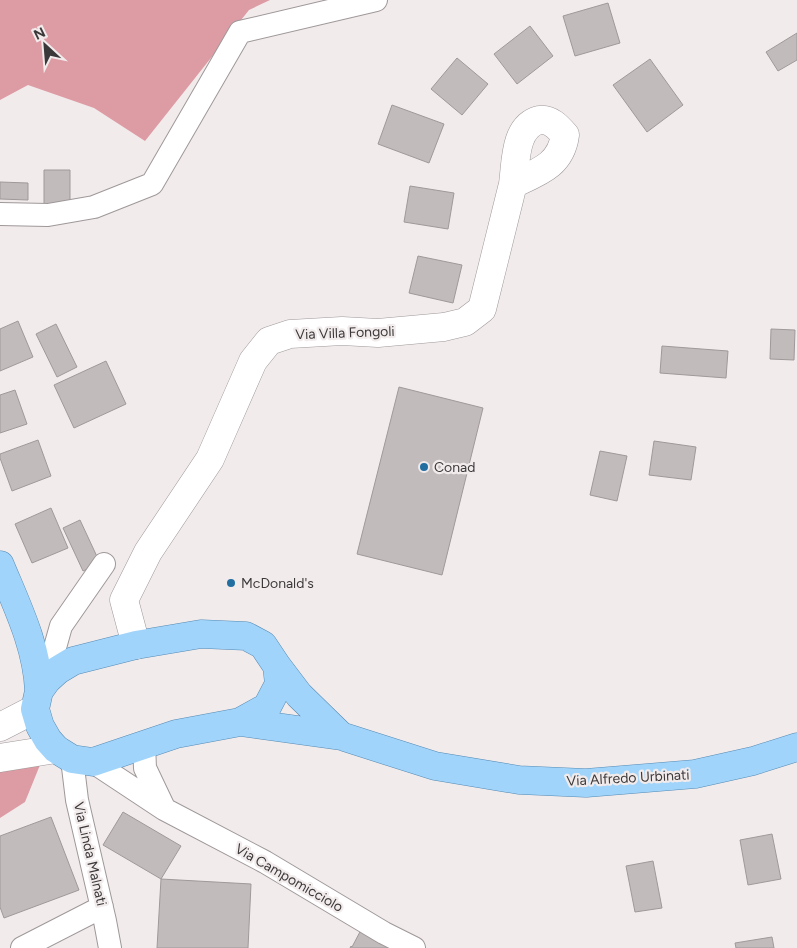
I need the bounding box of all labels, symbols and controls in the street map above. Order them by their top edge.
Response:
north arrow [20,20,70,70]
text: N [31,24,48,44]
street label: Via Villa Fongoli [295,323,395,343]
place label: Conad [434,459,475,476]
marker: Conad [418,461,430,473]
place label: McDonald's [241,575,314,592]
marker: McDonald's [225,577,237,589]
street label: Via Alfredo Urbinati [566,766,690,790]
street label: Via Linda Malnati [70,800,110,908]
street label: Via Campomicciolo [232,840,346,916]

